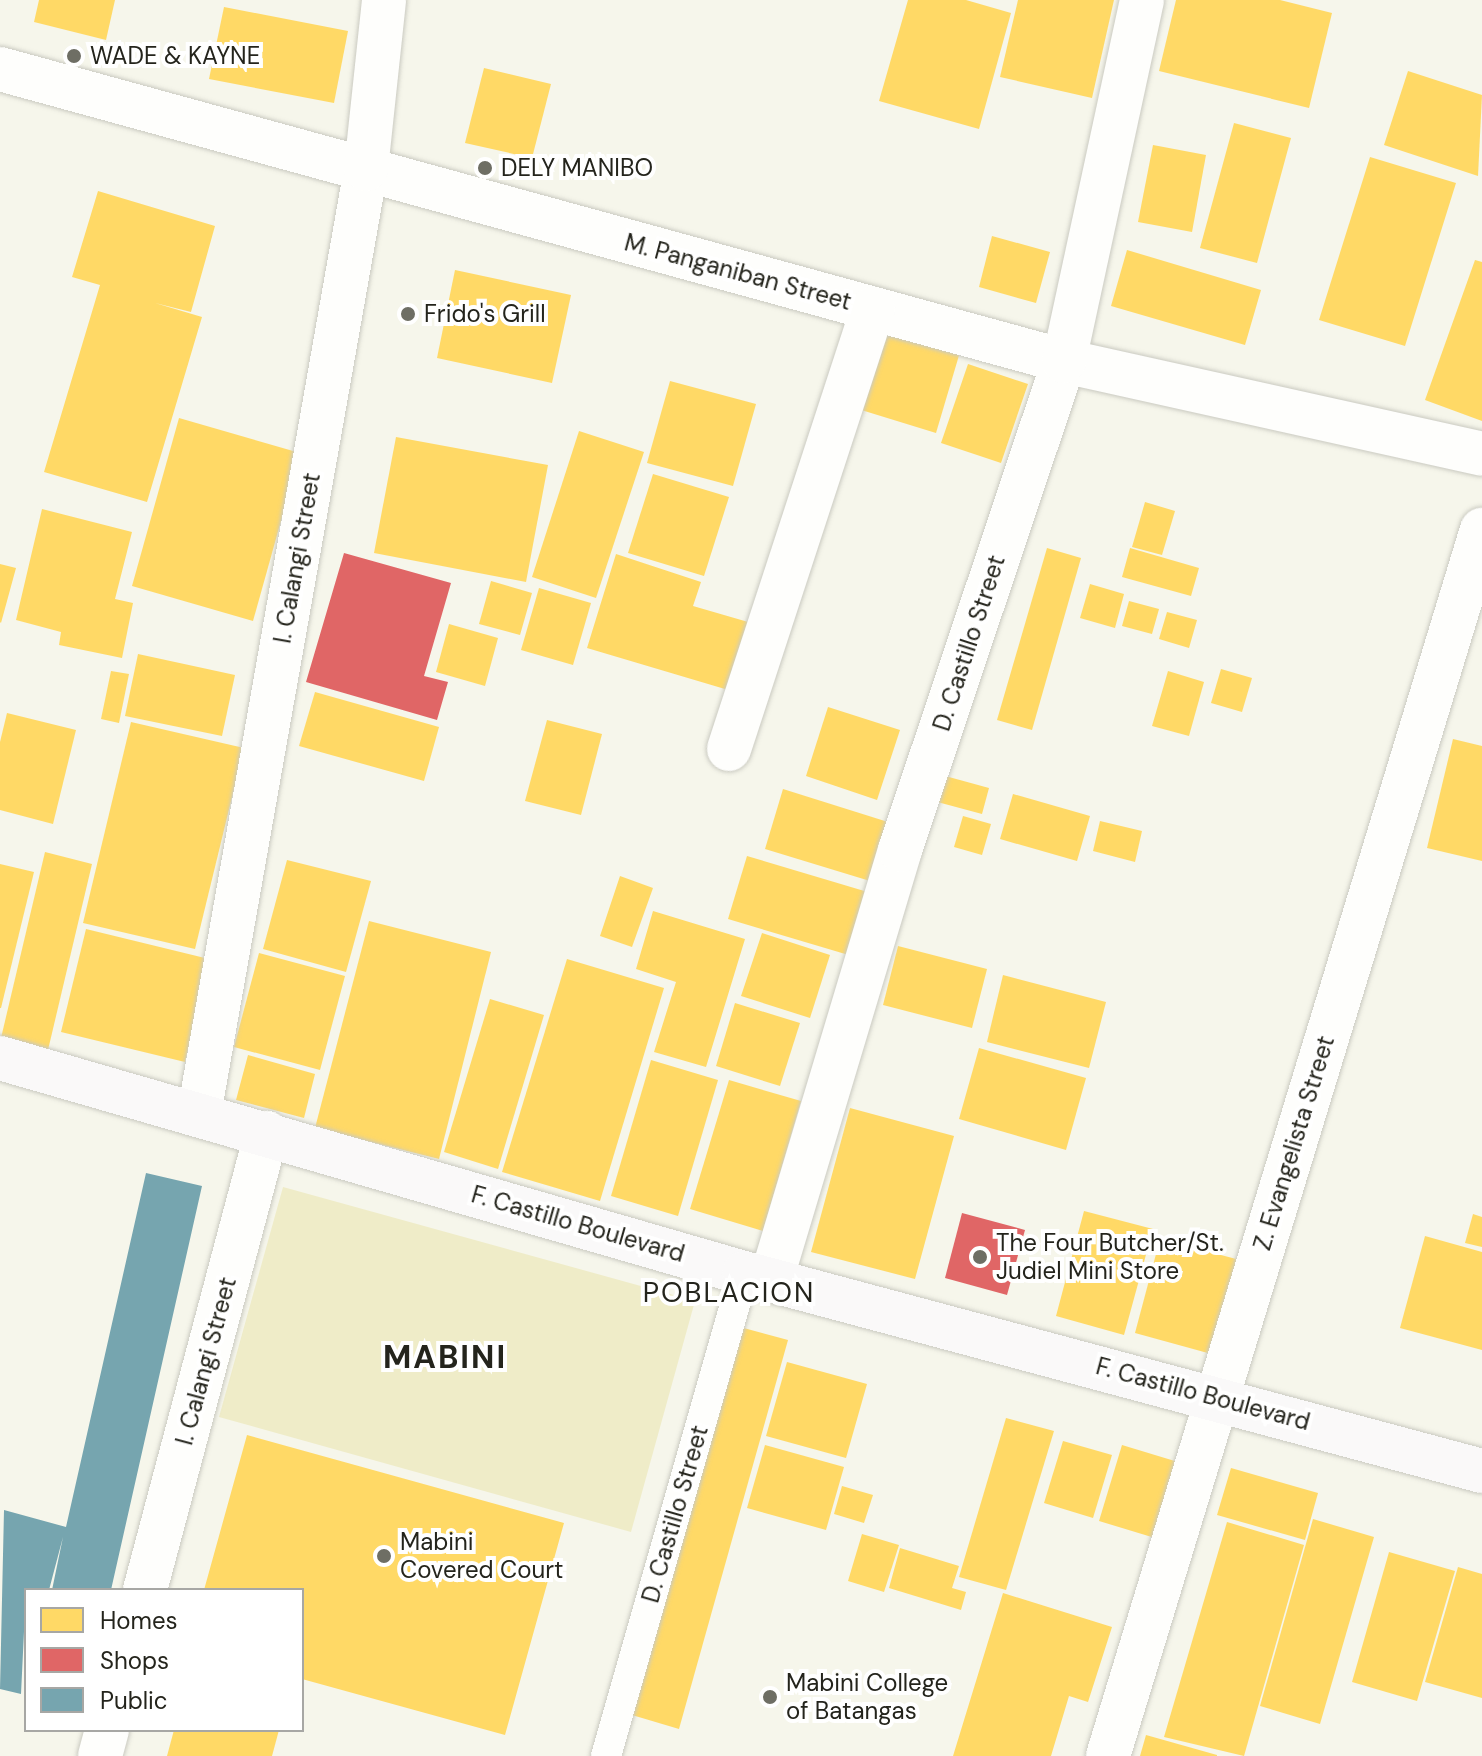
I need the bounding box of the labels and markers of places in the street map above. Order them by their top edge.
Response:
place label: WADE & KAYNE [90,42,260,70]
marker: WADE & KAYNE [65,47,83,65]
place label: DELY MANIBO [501,154,653,182]
marker: DELY MANIBO [476,159,494,177]
place label: Frido's Grill [424,300,546,328]
marker: Frido's Grill [399,305,417,323]
place label: The Four Butcher/St. Judiel Mini Store [996,1229,1224,1285]
marker: The Four Butcher/St. Judiel Mini Store [971,1248,989,1266]
place label: Mabini Covered Court [400,1528,563,1584]
marker: Mabini Covered Court [375,1547,393,1565]
place label: Mabini College of Batangas [786,1669,948,1725]
marker: Mabini College of Batangas [761,1688,779,1706]

